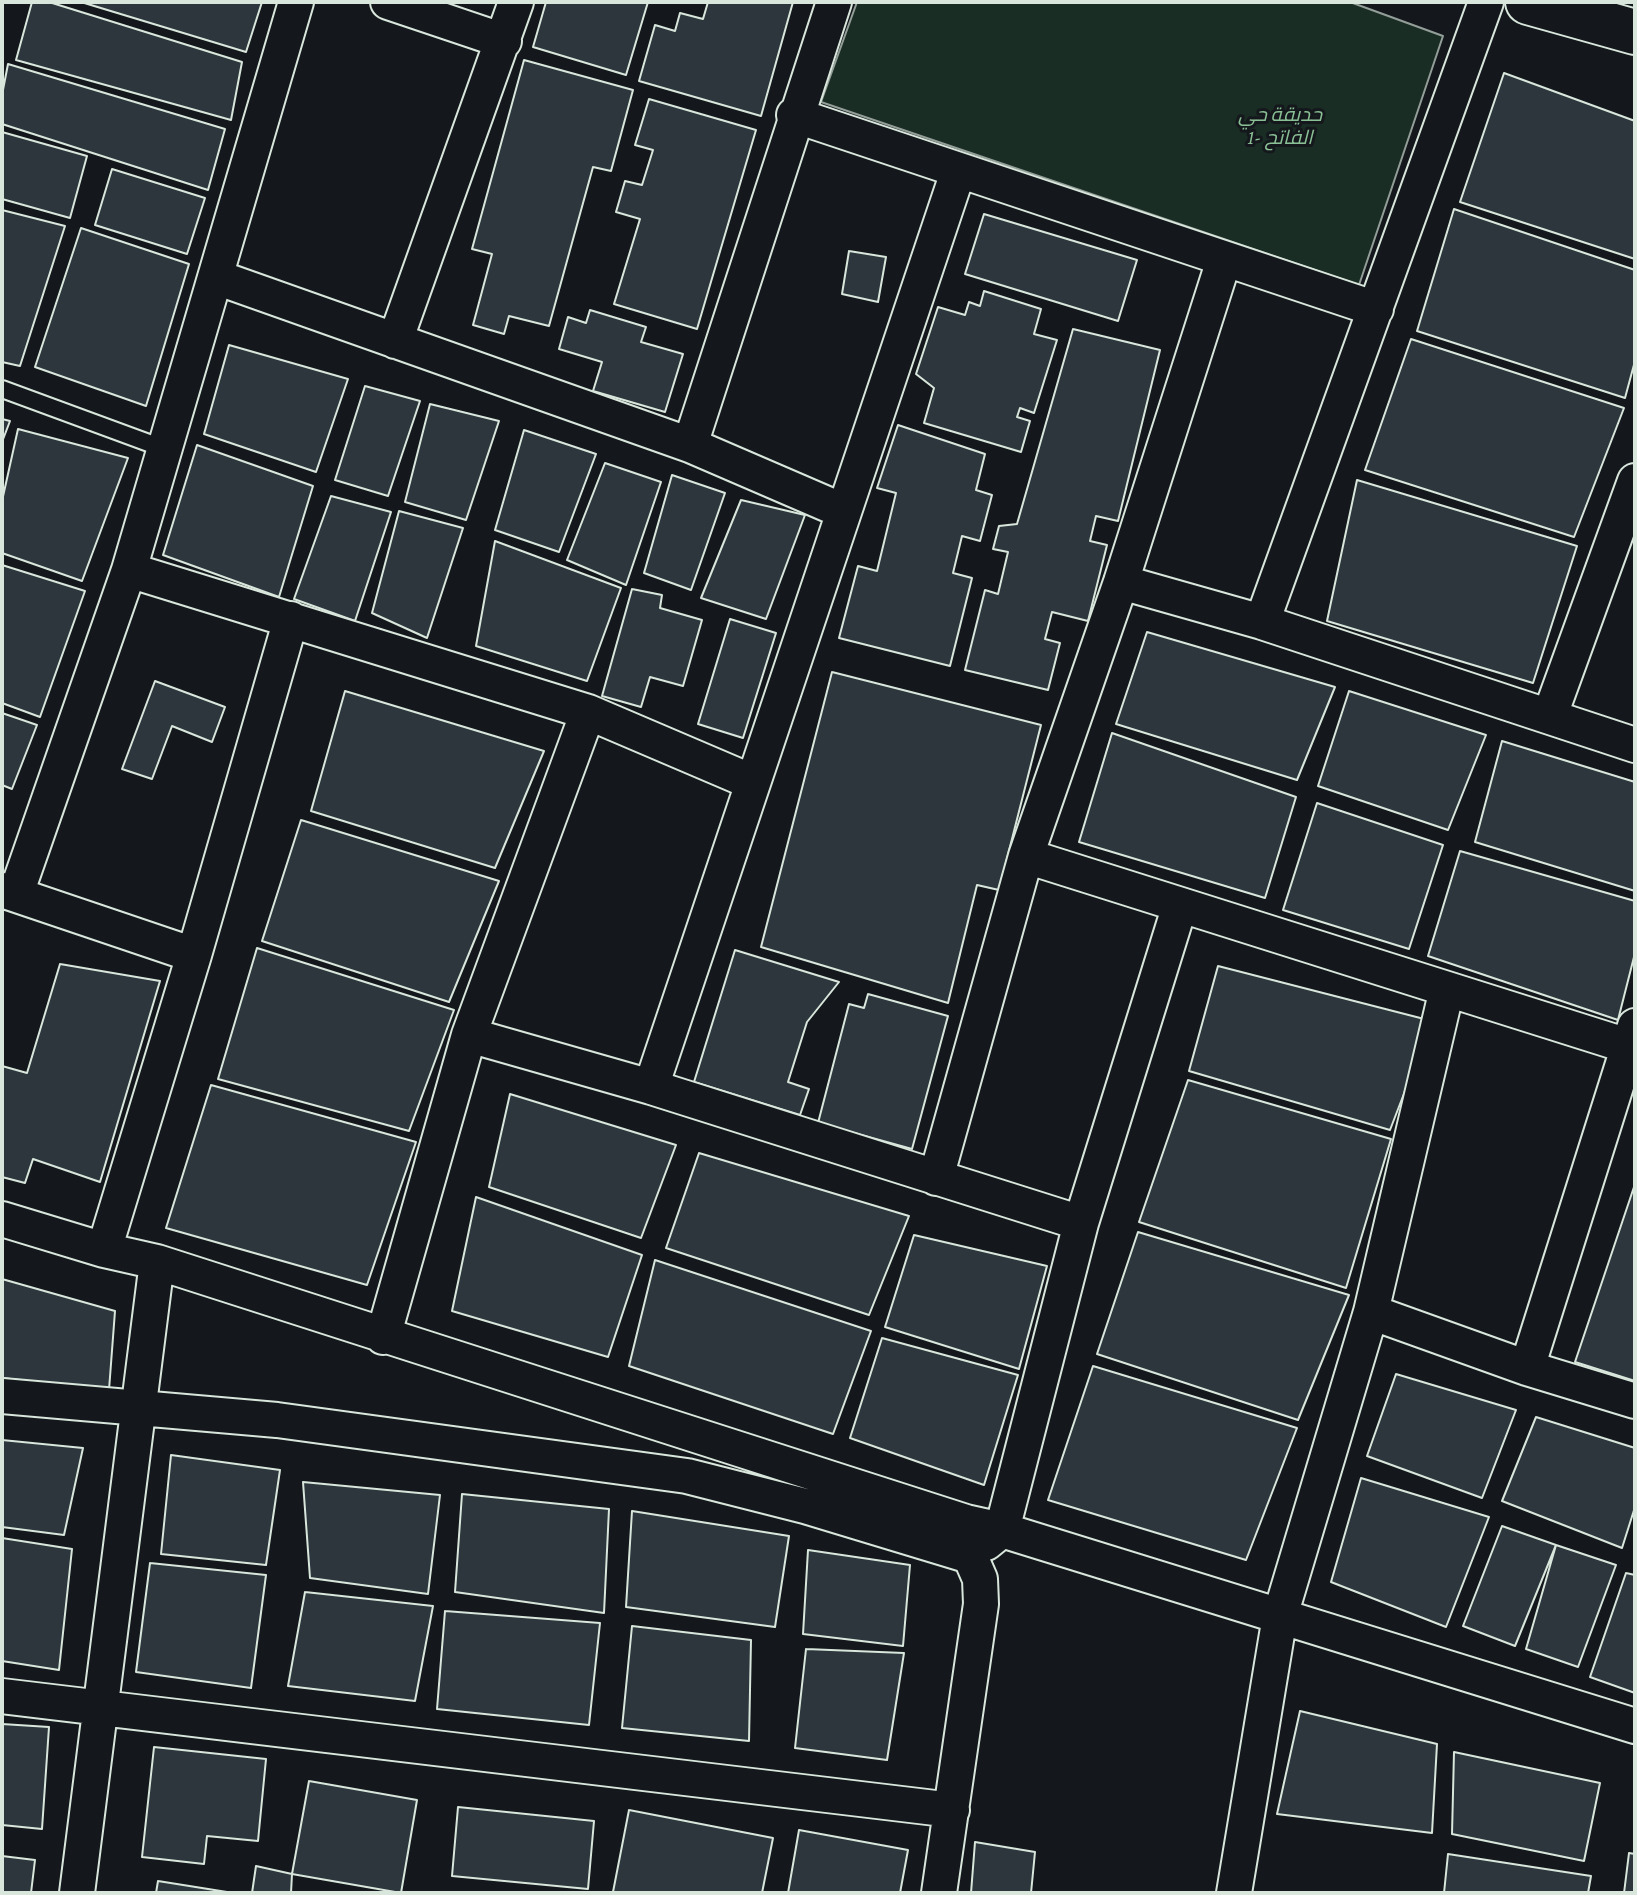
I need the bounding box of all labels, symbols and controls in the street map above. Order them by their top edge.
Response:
park label: حديقة حي الفاتح -1 [1238,103,1322,150]

